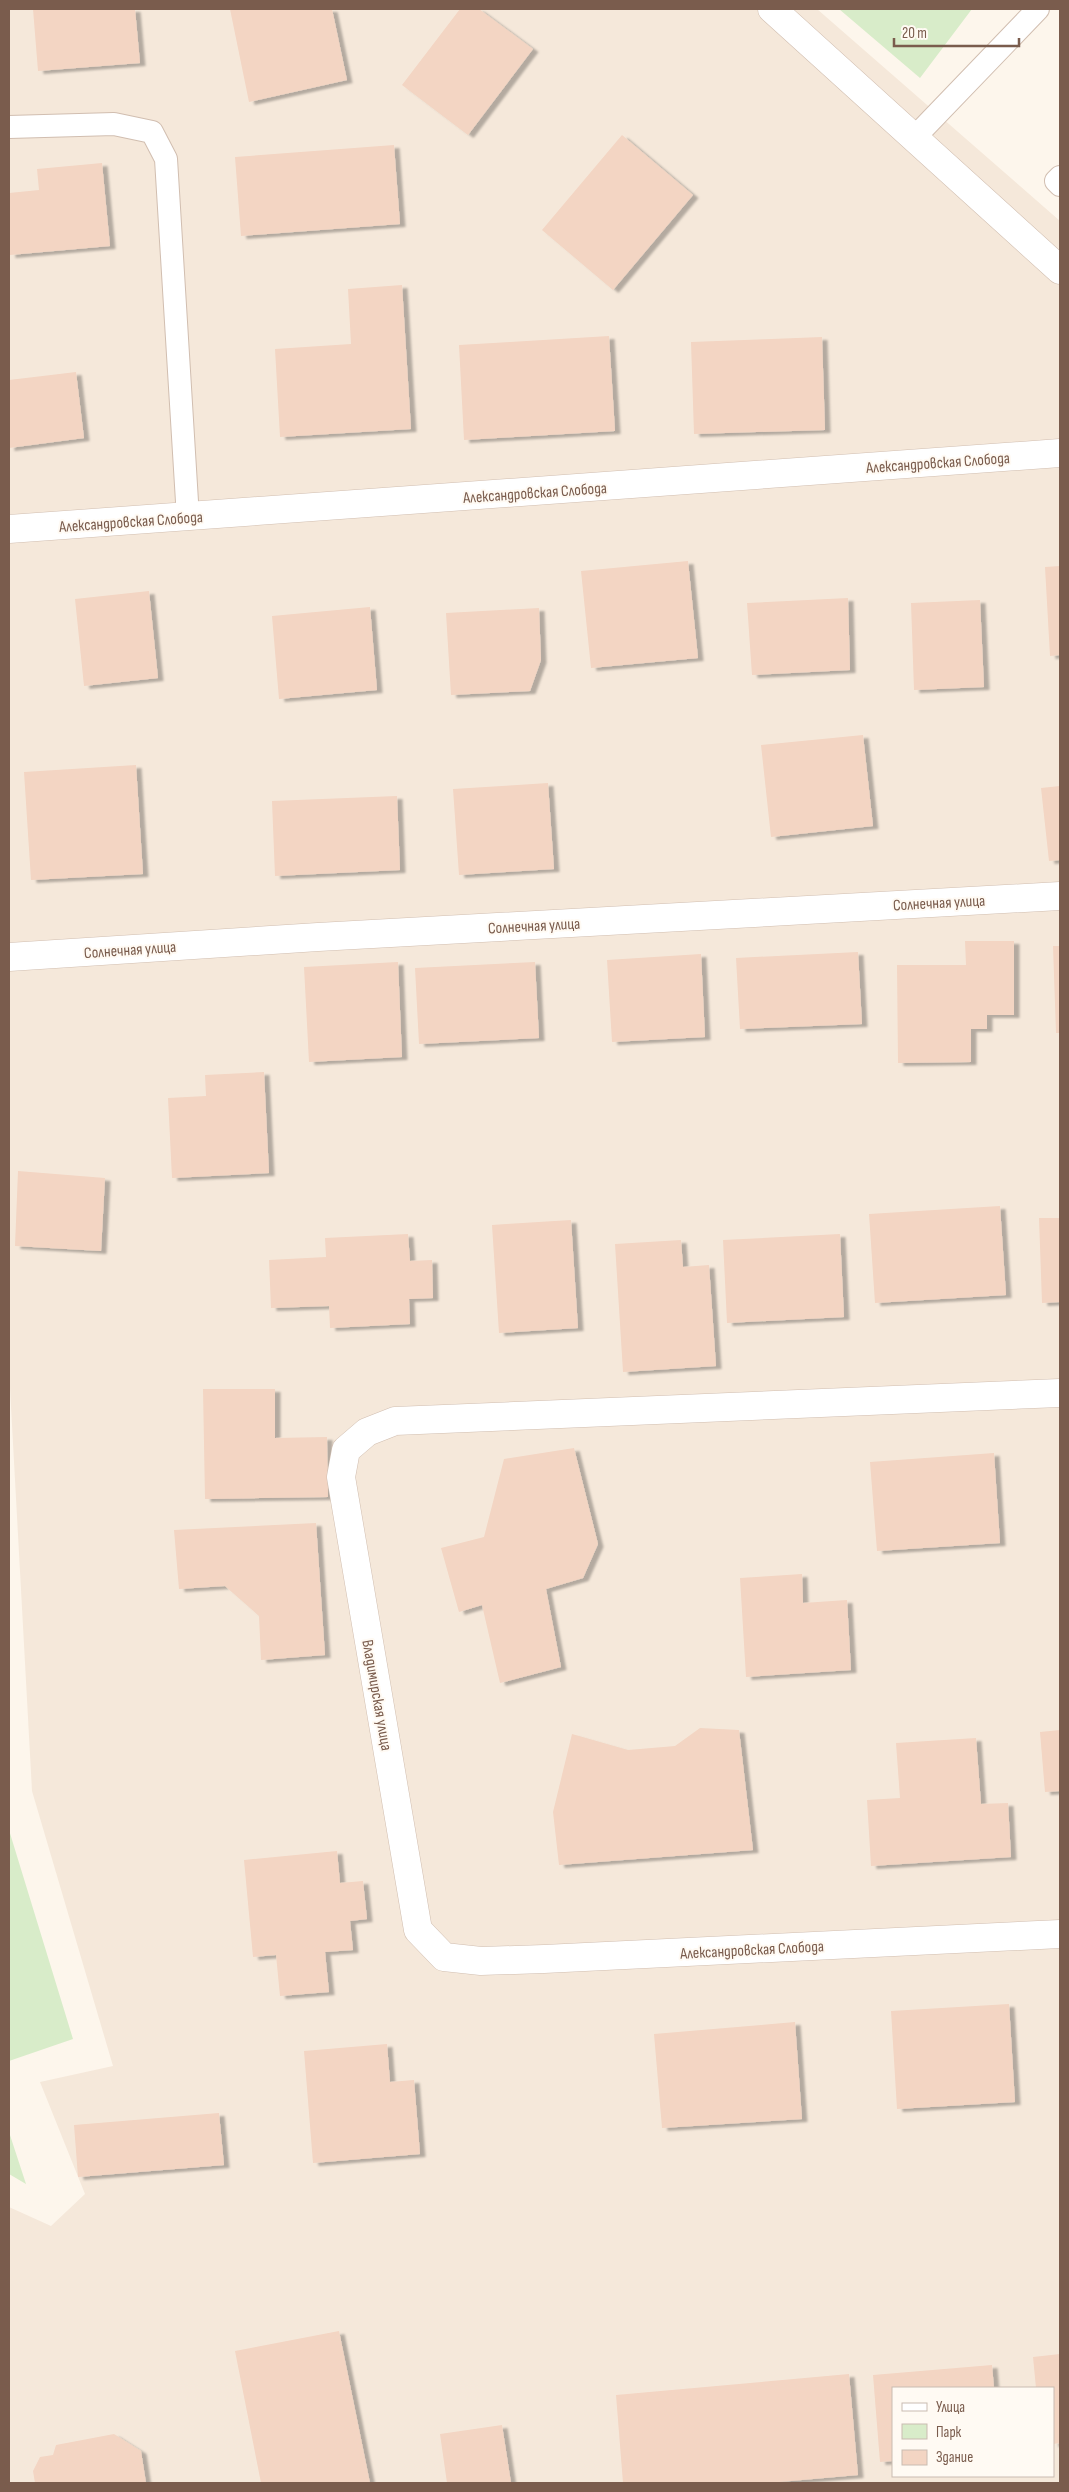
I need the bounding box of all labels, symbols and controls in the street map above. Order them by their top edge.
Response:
scale bar [894,15,1019,47]
text: 20 m [902,24,927,43]
street label: Александровская Слобода [865,449,1011,478]
street label: Александровская Слобода [462,479,608,508]
street label: Александровская Слобода [58,508,204,537]
street label: Солнечная улица [892,892,986,915]
street label: Солнечная улица [487,915,581,938]
street label: Солнечная улица [83,938,177,963]
street label: Владимирская улица [357,1638,396,1752]
street label: Александровская Слобода [679,1937,824,1964]
legend [892,2387,1054,2477]
text: Улица [936,2398,965,2417]
text: Парк [936,2423,962,2442]
text: Здание [936,2448,973,2467]

